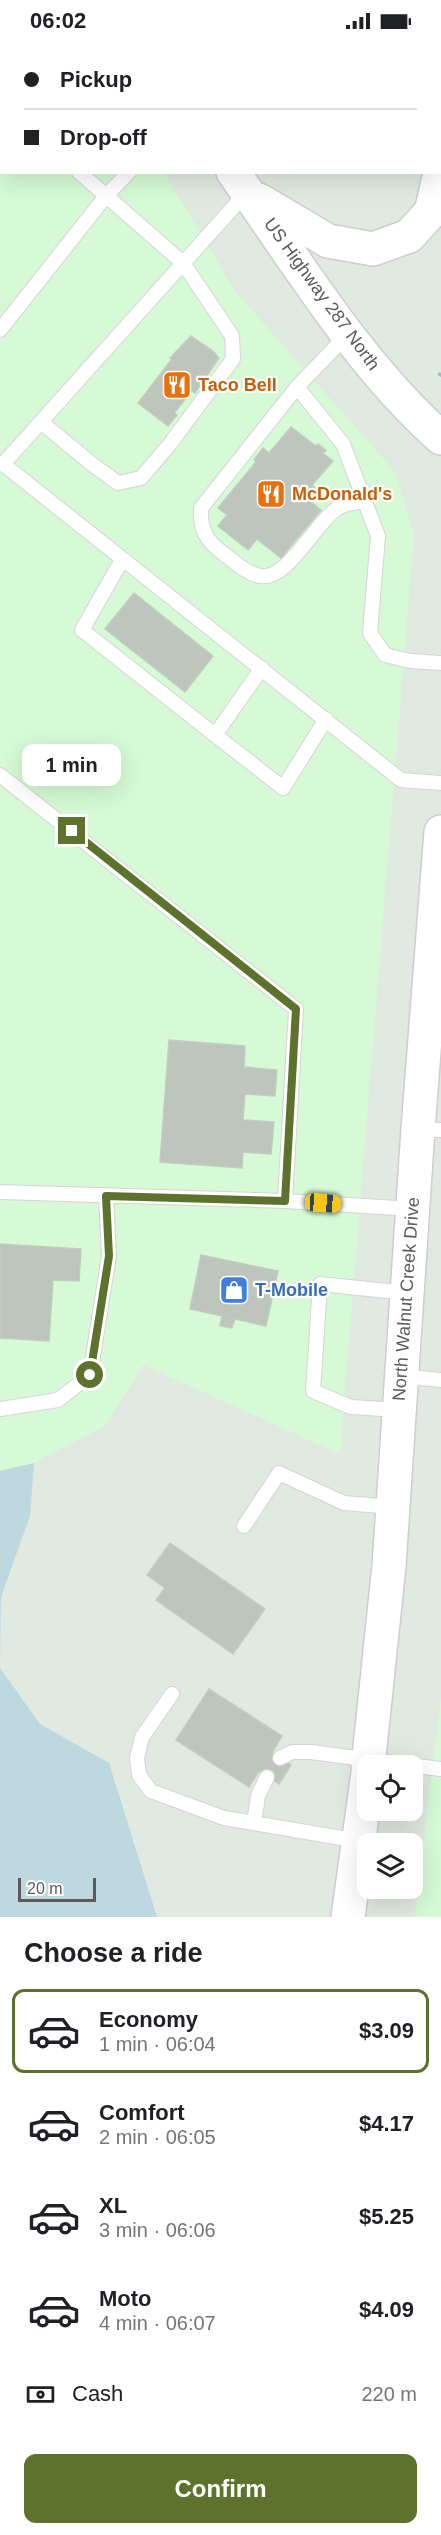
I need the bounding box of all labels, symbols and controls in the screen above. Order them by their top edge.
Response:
text: 06:02 [30,8,86,33]
text: Pickup [60,67,132,92]
text: Drop-off [60,125,147,150]
street label: US Highway 287 North [260,214,384,374]
restaurant icon: Taco Bell [161,369,193,401]
place label: Taco Bell [198,375,277,395]
restaurant icon: McDonald's [255,478,287,510]
place label: McDonald's [292,484,392,504]
callout: 1 min [22,744,122,786]
text: 1 min [45,754,98,776]
route end [58,817,85,844]
car [304,1193,342,1213]
street label: North Walnut Creek Drive [389,1196,423,1402]
shop icon: T-Mobile [218,1274,250,1306]
place label: T-Mobile [255,1280,328,1300]
route start [76,1361,103,1388]
map controls [357,1755,423,1899]
button: locate [357,1755,423,1821]
button: layers [357,1833,423,1899]
scale bar [18,1875,96,1902]
text: 20 m [27,1880,63,1897]
text: Choose a ride [24,1938,203,1968]
icon: car [27,2004,81,2058]
text: Economy [99,2007,198,2032]
text: $3.09 [359,2018,414,2043]
text: 1 min · 06:04 [99,2033,216,2055]
icon: car [27,2097,81,2151]
text: Comfort [99,2100,185,2125]
text: $4.17 [359,2111,414,2136]
text: 2 min · 06:05 [99,2126,216,2148]
icon: car [27,2190,81,2244]
text: XL [99,2193,127,2218]
text: $5.25 [359,2204,414,2229]
text: 3 min · 06:06 [99,2219,216,2241]
icon: car [27,2283,81,2337]
text: Moto [99,2286,152,2311]
text: $4.09 [359,2297,414,2322]
text: 4 min · 06:07 [99,2312,216,2334]
icon: cash [24,2378,57,2411]
text: Cash [72,2381,123,2406]
text: 220 m [361,2383,417,2405]
button: Confirm [24,2454,417,2523]

